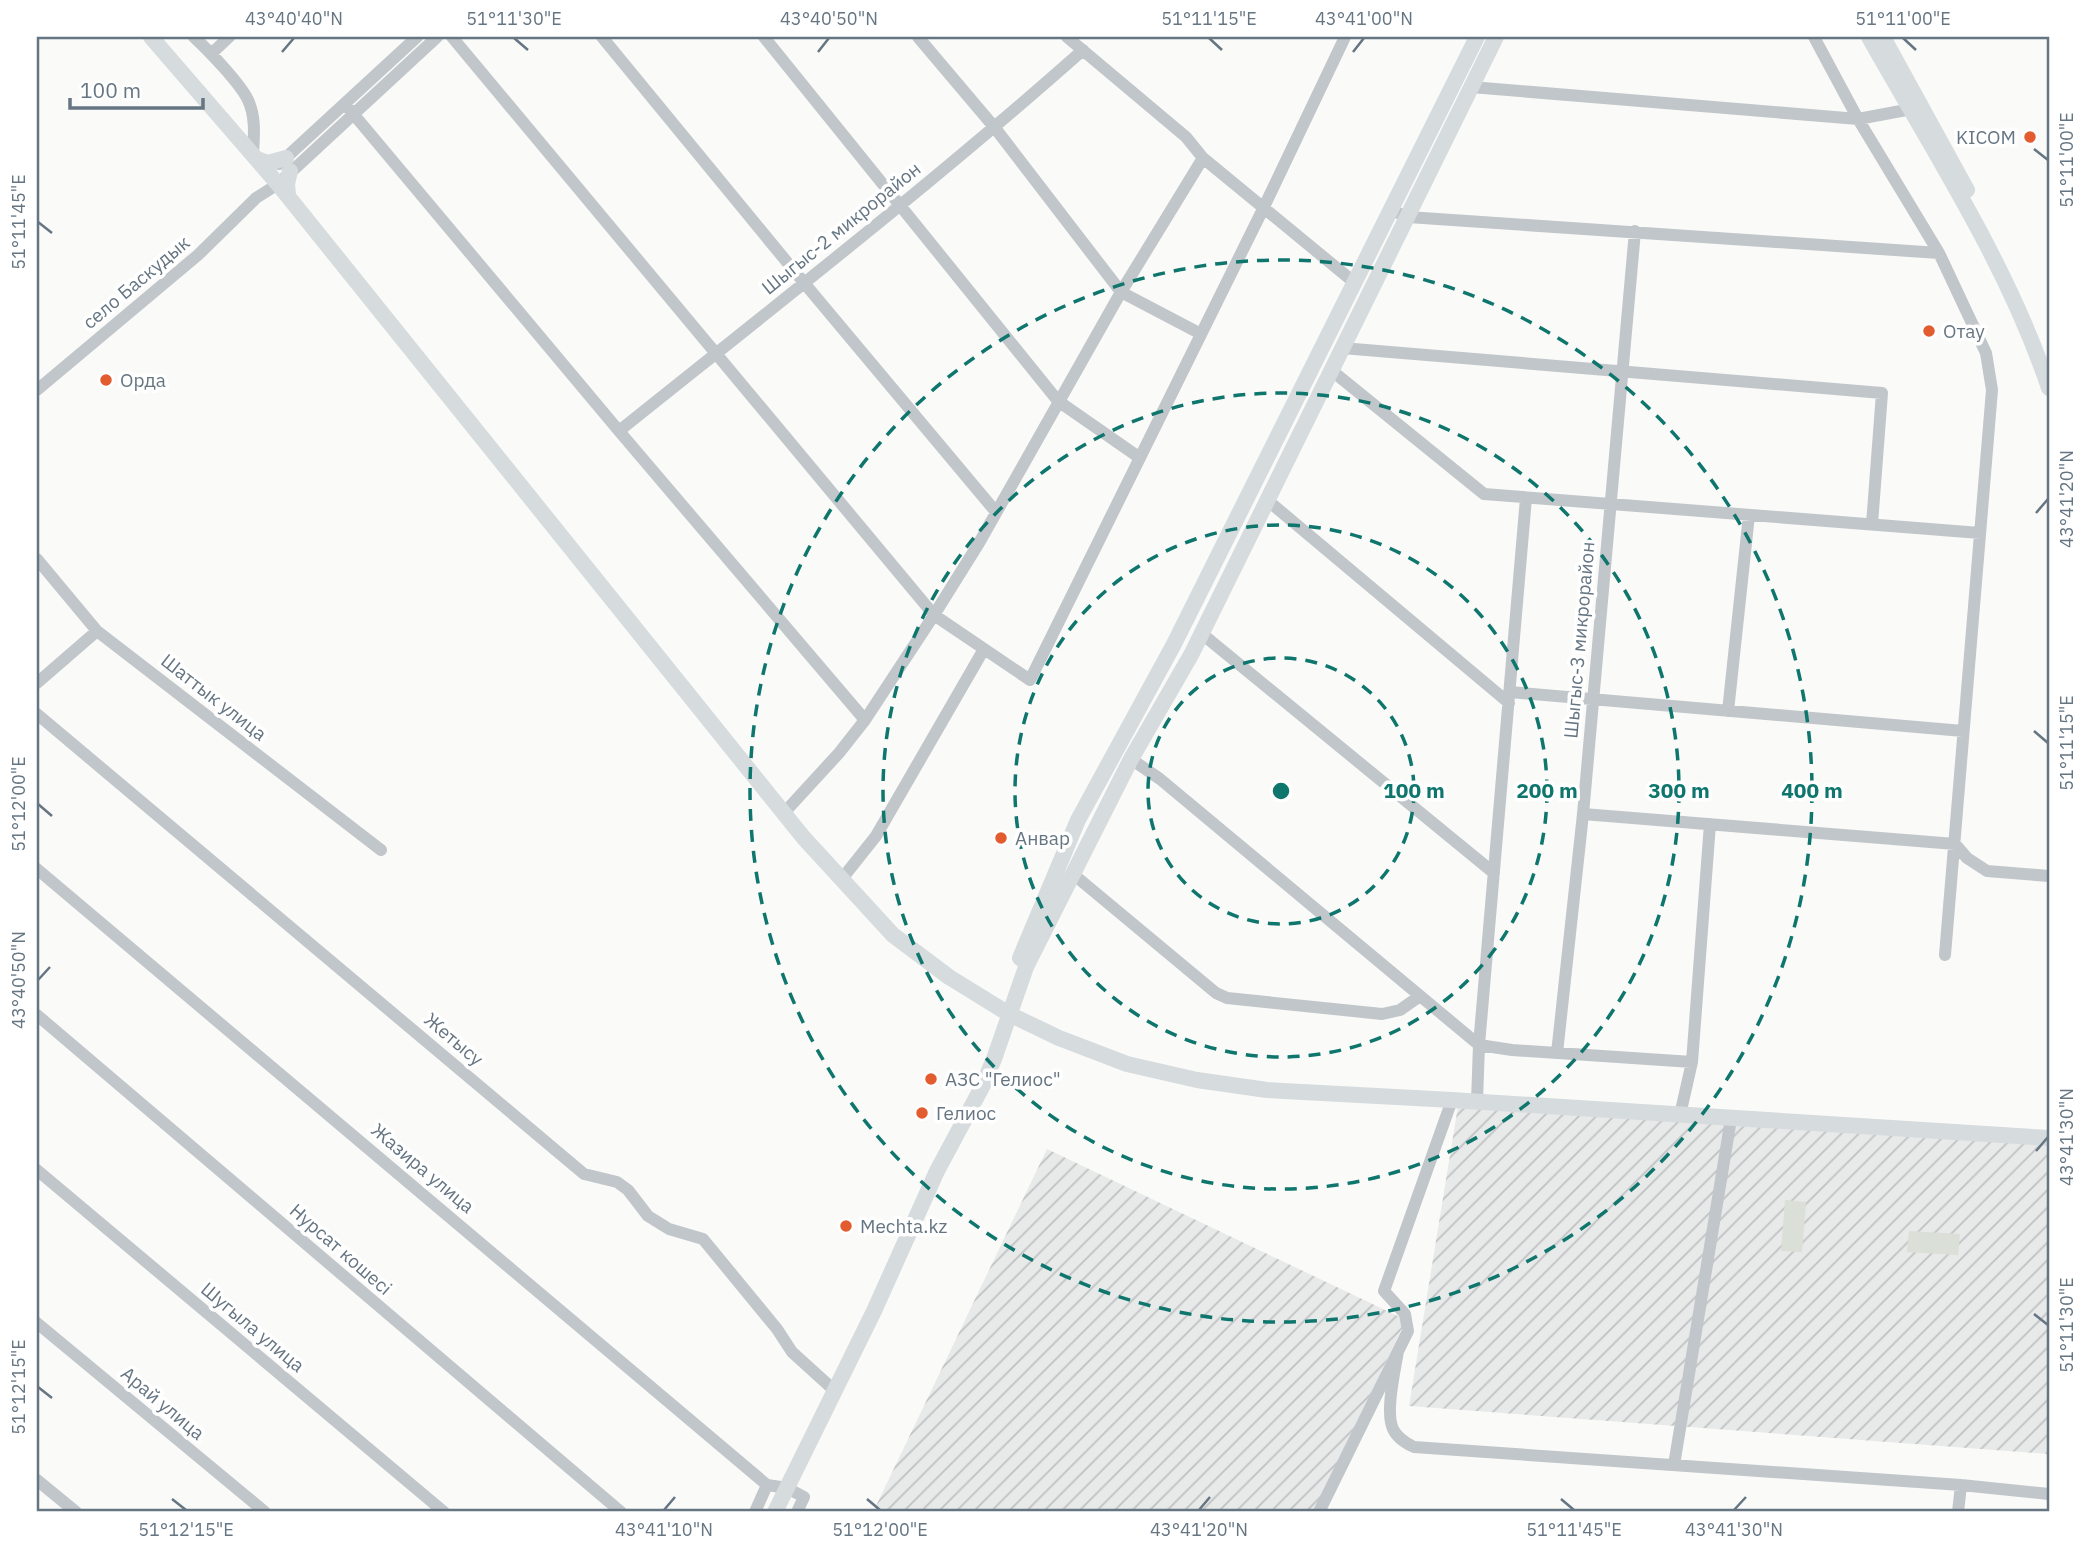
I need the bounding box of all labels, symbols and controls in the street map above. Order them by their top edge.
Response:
text: 43°40'40"N [245,7,343,30]
text: 51°11'30"E [466,7,562,30]
text: 43°40'50"N [780,7,878,30]
text: 51°11'15"E [1161,7,1257,30]
text: 43°41'00"N [1315,7,1413,30]
text: 51°11'00"E [1855,7,1951,30]
scale bar [70,66,203,110]
text: 100 m [80,76,141,104]
text: 51°11'00"E [2055,112,2078,208]
place label: KICOM [1956,125,2016,149]
marker: KICOM [2022,129,2038,145]
street label: Шыгыс-2 микрорайон [757,156,925,300]
text: 51°11'45"E [7,174,30,270]
street label: село Баскудык [77,230,195,334]
place label: Отау [1943,319,1985,343]
marker: Отау [1921,323,1937,339]
place label: Орда [120,368,166,392]
marker: Орда [98,372,114,388]
text: 43°41'20"N [2055,450,2078,548]
street label: Шыгыс-3 микрорайон [1558,541,1600,739]
street label: Шаттык улица [156,648,272,746]
text: 51°11'15"E [2055,695,2078,791]
text: 51°12'00"E [7,756,30,852]
text: 100 m [1383,776,1445,804]
text: 200 m [1516,776,1578,804]
text: 300 m [1648,776,1710,804]
text: 400 m [1781,776,1843,804]
centre of rings [1269,779,1293,803]
place label: Анвар [1015,826,1070,850]
marker: Анвар [993,830,1009,846]
text: 43°40'50"N [7,931,30,1029]
street label: Жетысу [419,1007,489,1071]
place label: АЗС "Гелиос" [945,1067,1061,1091]
marker: АЗС "Гелиос" [923,1071,939,1087]
text: 43°41'30"N [2055,1088,2078,1186]
place label: Гелиос [936,1101,997,1125]
marker: Гелиос [914,1105,930,1121]
street label: Жазира улица [366,1118,480,1218]
street label: Нурсат кошесi [285,1198,397,1300]
place label: Mechta.kz [860,1214,947,1238]
marker: Mechta.kz [838,1218,854,1234]
street label: Шугыла улица [196,1277,310,1377]
text: 51°11'30"E [2055,1277,2078,1373]
text: 51°12'15"E [7,1339,30,1435]
street label: Арай улица [116,1361,210,1445]
text: 51°12'15"E [138,1518,234,1541]
text: 43°41'10"N [615,1518,713,1541]
text: 51°12'00"E [832,1518,928,1541]
text: 43°41'20"N [1150,1518,1248,1541]
text: 51°11'45"E [1526,1518,1622,1541]
text: 43°41'30"N [1685,1518,1783,1541]

